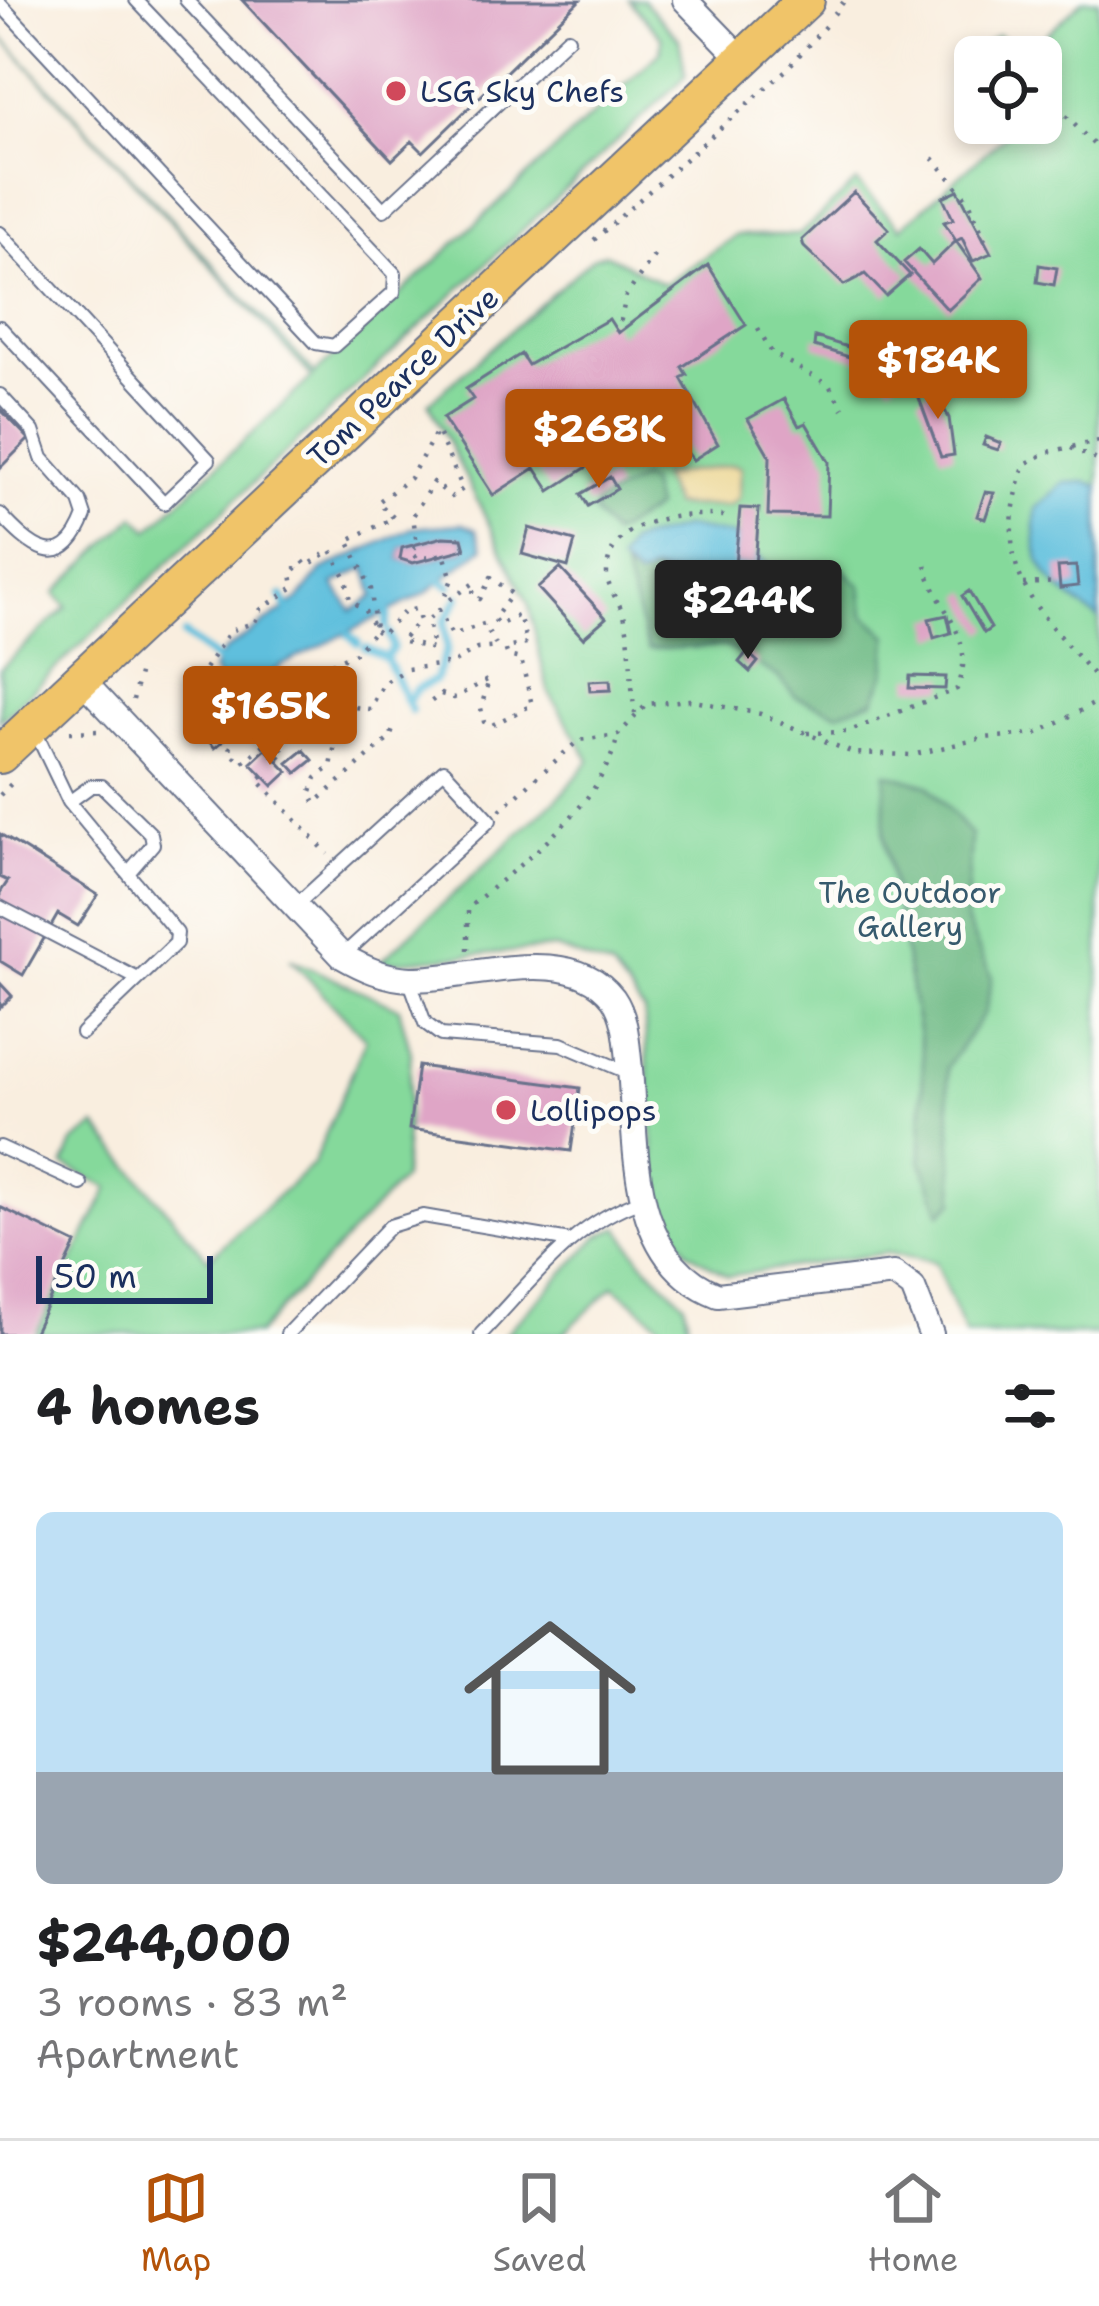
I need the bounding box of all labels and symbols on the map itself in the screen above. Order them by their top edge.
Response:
place label: LSG Sky Chefs [420,71,624,112]
marker: LSG Sky Chefs [383,78,409,104]
street label: Tom Pearce Drive [298,277,508,477]
pin: $184K [854,320,1022,422]
pin: $268K [515,389,683,491]
pin: $244K [664,560,832,662]
pin: $165K [186,666,354,768]
park label: The Outdoor Gallery [819,872,1001,947]
place label: Lollipops [530,1090,657,1131]
marker: Lollipops [493,1097,519,1123]
scale bar [36,1250,213,1303]

